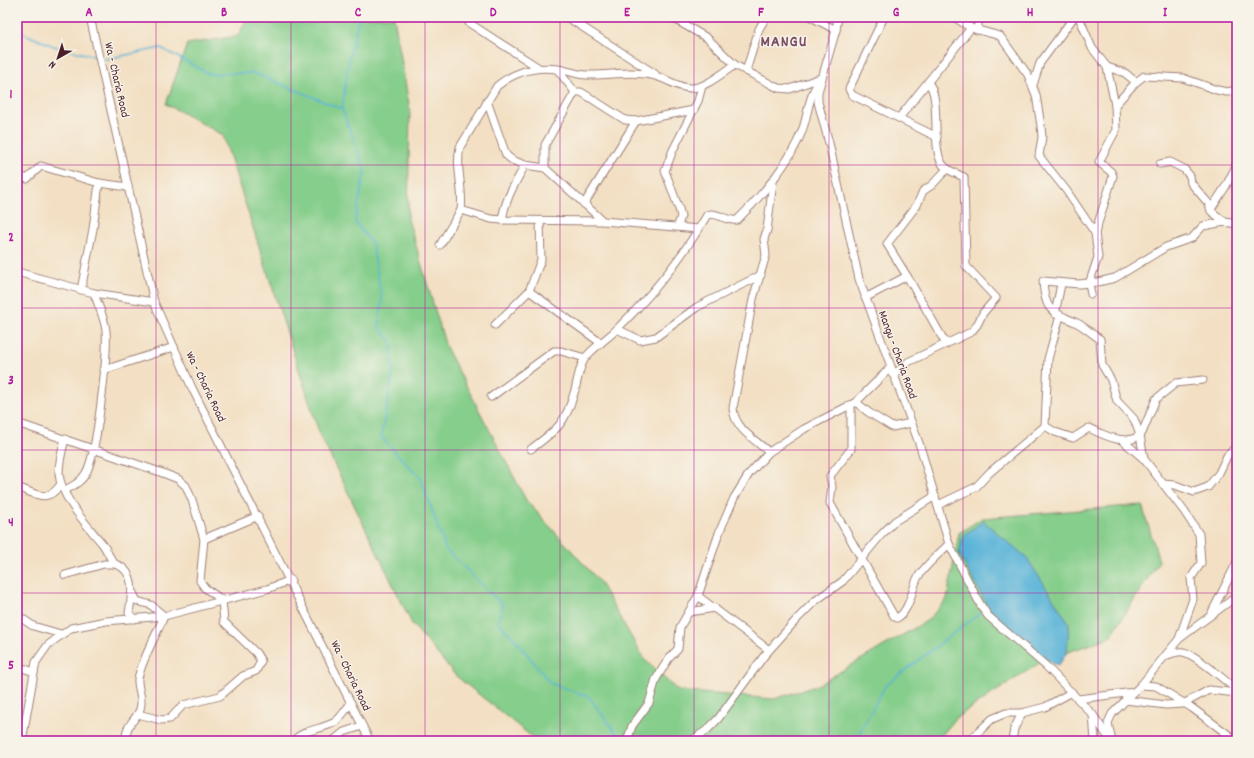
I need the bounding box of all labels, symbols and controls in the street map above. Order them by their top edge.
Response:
text: A [85,4,93,23]
text: B [221,4,227,23]
text: C [355,4,362,23]
text: D [490,4,497,23]
text: E [624,4,631,23]
text: F [758,4,764,23]
text: G [893,4,900,23]
text: H [1027,4,1034,23]
text: I [1163,4,1168,23]
district label: MANGU [761,31,807,54]
north arrow [38,38,78,78]
street label: Wa - Charia Road [99,41,133,119]
text: N [45,56,60,72]
text: 1 [10,86,13,105]
text: 2 [8,229,14,248]
street label: Mangu - Charia Road [873,309,921,401]
street label: Wa - Charia Road [181,349,229,425]
text: 3 [8,372,14,391]
text: 4 [8,514,14,533]
street label: Wa - Charia Road [326,638,374,714]
text: 5 [8,657,14,676]

